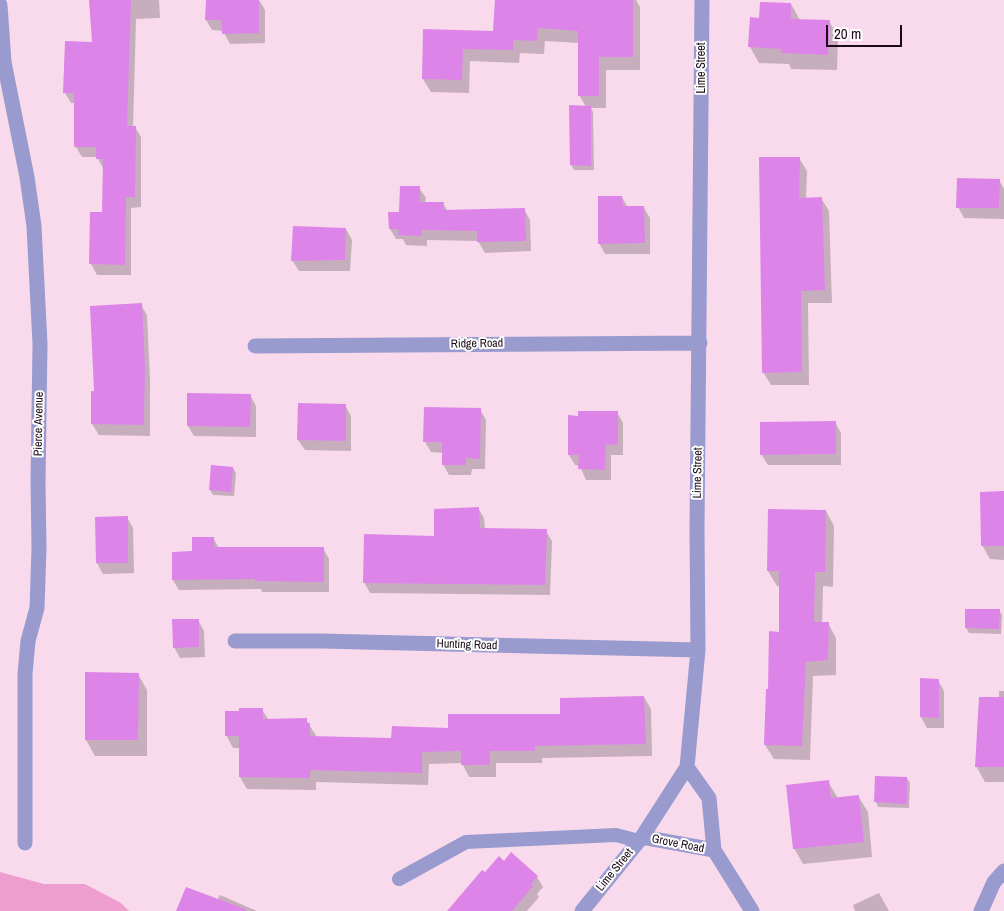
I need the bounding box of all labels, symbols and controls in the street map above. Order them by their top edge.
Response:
scale bar [829,15,905,47]
text: 20 m [834,23,861,44]
street label: Lime Street [695,43,709,93]
street label: Ridge Road [451,336,503,352]
street label: Pierce Avenue [31,392,47,456]
street label: Lime Street [690,447,706,499]
street label: Hunting Road [436,637,498,653]
street label: Grove Road [651,832,705,856]
street label: Lime Street [593,846,637,894]

